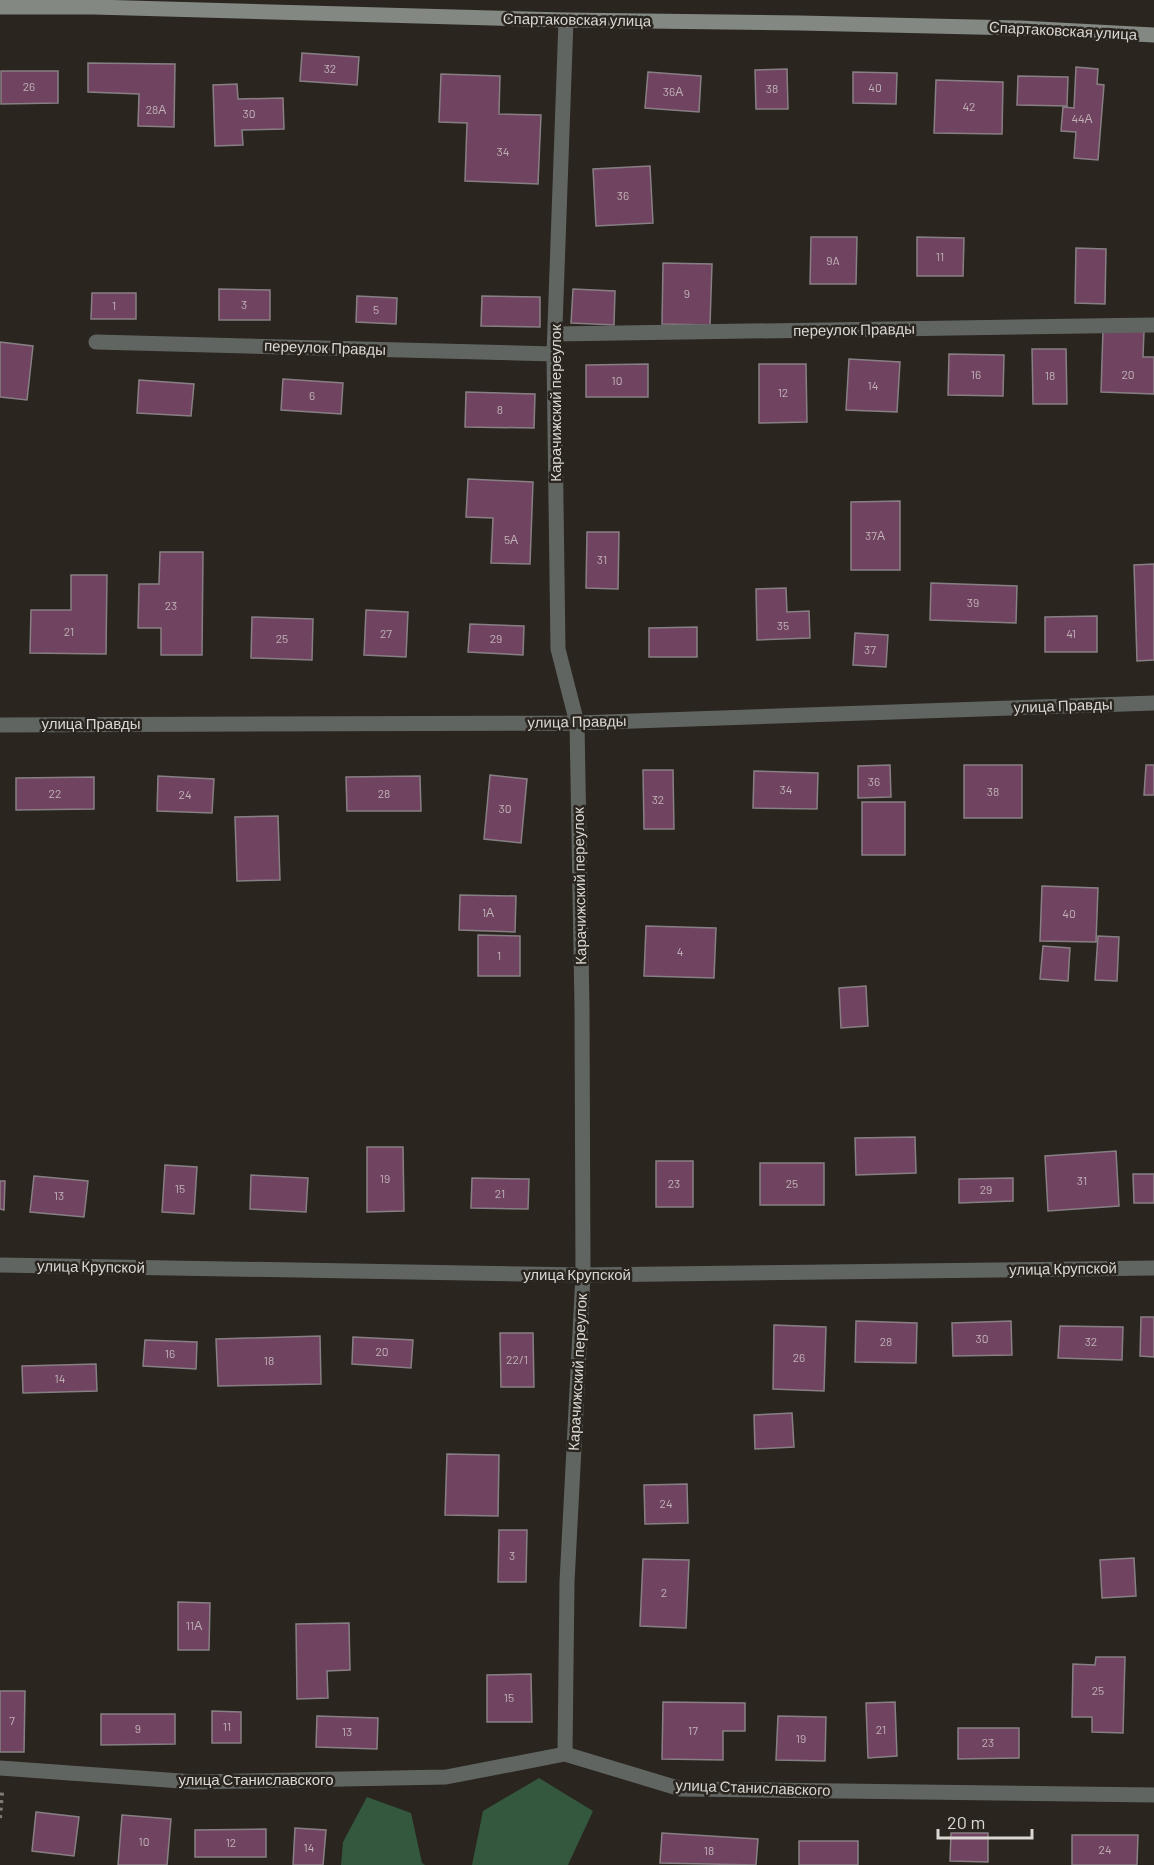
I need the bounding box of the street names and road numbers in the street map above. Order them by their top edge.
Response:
street label: Спартаковская улица [503,9,652,29]
street label: Спартаковская улица [989,17,1138,43]
street label: переулок Правды [793,319,915,339]
street label: Карачижский переулок [546,324,564,482]
street label: переулок Правды [264,336,386,358]
street label: улица Правды [1013,694,1113,716]
street label: улица Правды [527,711,627,731]
street label: улица Правды [41,714,141,732]
street label: Карачижский переулок [569,807,589,965]
street label: улица Крупской [37,1256,145,1276]
street label: улица Крупской [1009,1258,1117,1278]
street label: улица Крупской [523,1265,631,1283]
street label: Карачижский переулок [564,1292,590,1451]
street label: улица Станиславского [178,1770,334,1788]
street label: улица Станиславского [675,1775,831,1799]

